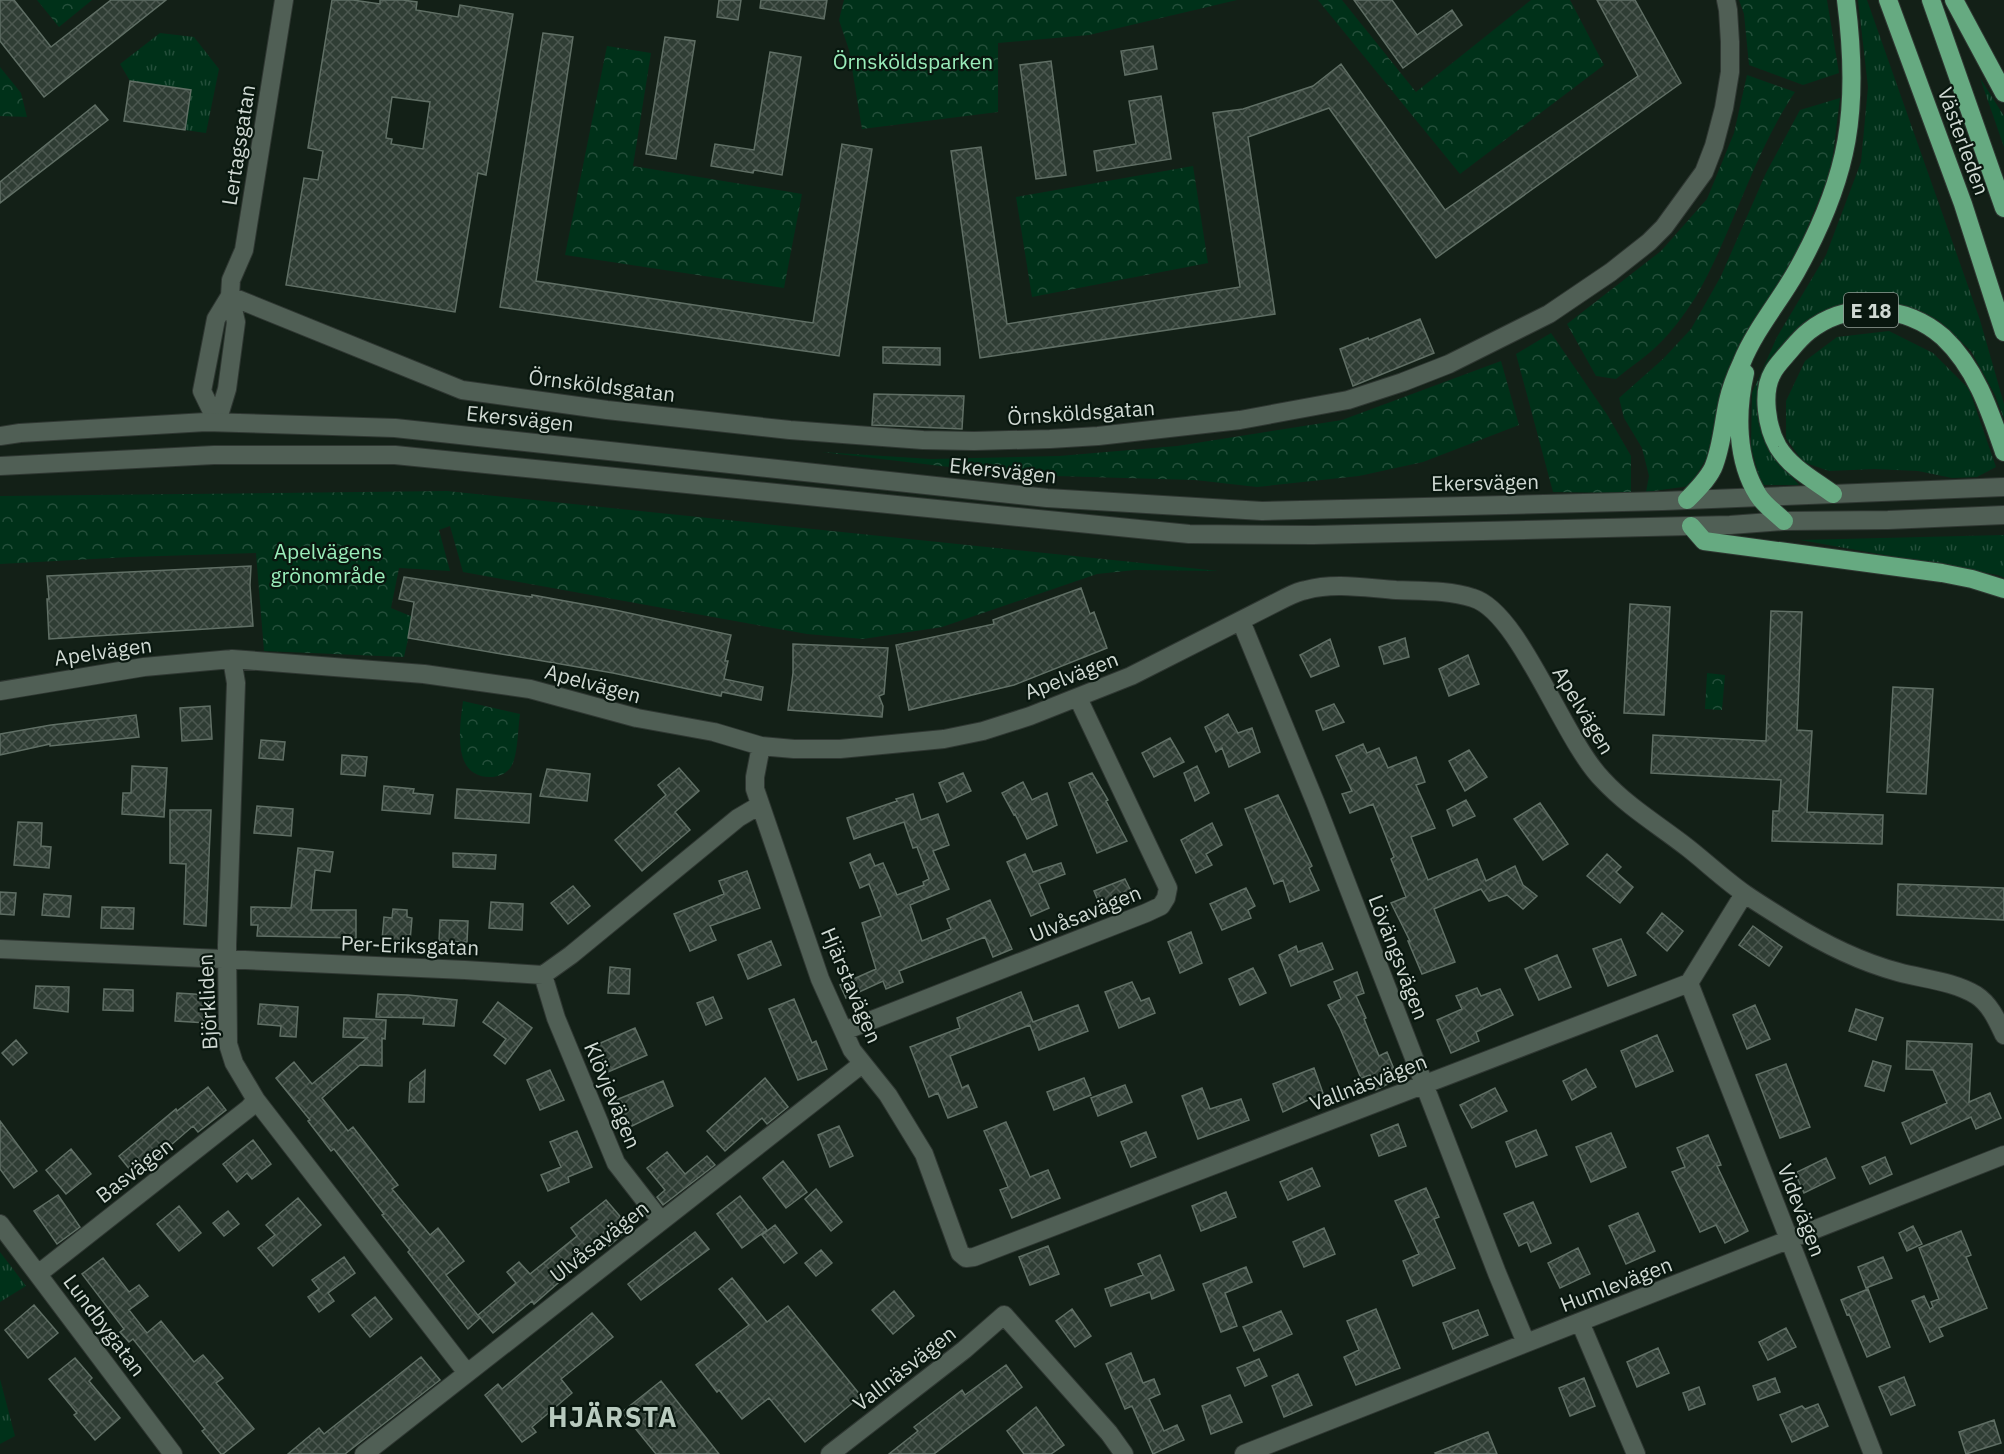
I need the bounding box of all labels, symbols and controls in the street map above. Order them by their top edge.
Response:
park label: Örnsköldsparken [833,47,993,75]
street label: Lertagsgatan [215,83,261,207]
street label: Västerleden [1932,83,1996,199]
road number: E 18 [1844,293,1898,327]
street label: Örnsköldsgatan [527,362,677,408]
street label: Örnsköldsgatan [1006,393,1156,431]
street label: Ekersvägen [465,398,575,438]
street label: Ekersvägen [948,450,1058,490]
street label: Ekersvägen [1431,467,1539,497]
park label: Apelvägens grönområde [270,537,386,589]
street label: Apelvägen [52,630,154,672]
street label: Apelvägen [1020,644,1122,706]
street label: Apelvägen [542,657,644,709]
street label: Apelvägen [1547,661,1621,759]
street label: Ulvåsavägen [1025,878,1145,948]
street label: Lövängsvägen [1362,890,1436,1024]
street label: Hjärstavägen [815,923,889,1047]
street label: Per-Eriksgatan [340,929,480,961]
street label: Björkliden [191,953,223,1051]
street label: Klövjevägen [578,1037,648,1153]
street label: Vallnäsvägen [1305,1047,1431,1117]
street label: Basvägen [90,1131,178,1209]
street label: Videvägen [1771,1160,1833,1260]
street label: Ulvåsavägen [544,1194,654,1288]
street label: Humlevägen [1556,1250,1676,1318]
street label: Lundbygatan [57,1268,153,1382]
street label: Vallnäsvägen [847,1319,961,1417]
district label: HJÄRSTA [548,1399,678,1434]

